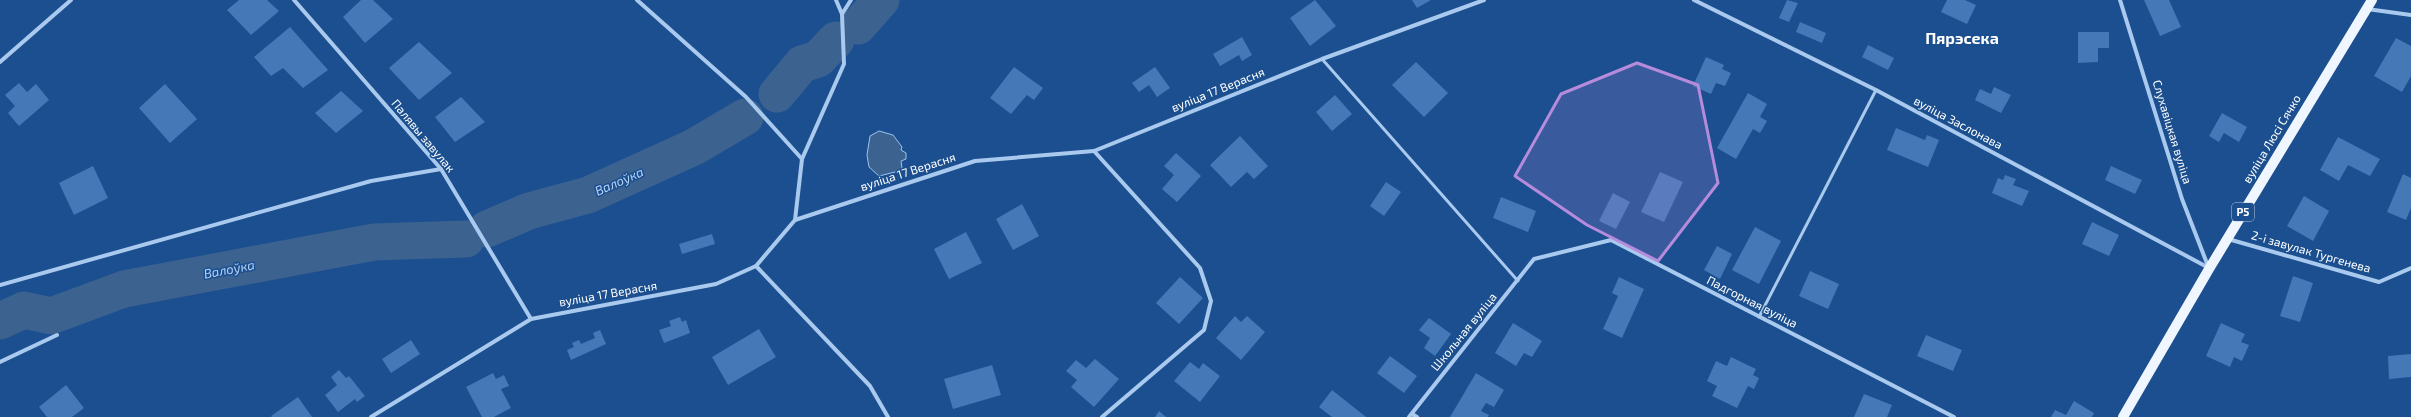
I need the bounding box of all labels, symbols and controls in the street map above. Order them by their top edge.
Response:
district label: Пярэсека [1925,28,1999,47]
street label: вуліца 17 Верасня [1169,64,1267,115]
street label: Слухавіцкая вуліца [2150,78,2195,186]
street label: вуліца Люсі Сячко [2239,92,2304,186]
street label: вуліца Заслонава [1911,93,2005,152]
street label: Палявы завулак [388,96,459,176]
street label: вуліца 17 Верасня [858,149,957,194]
water label: Валоўка [592,163,646,199]
road number: Р5 [2232,203,2254,221]
street label: 2-і завулак Тургенева [2250,227,2373,276]
water label: Валоўка [202,256,256,282]
street label: Падгорная вуліца [1704,272,1800,331]
street label: вуліца 17 Верасня [558,278,658,310]
street label: Школьная вуліца [1428,290,1500,374]

